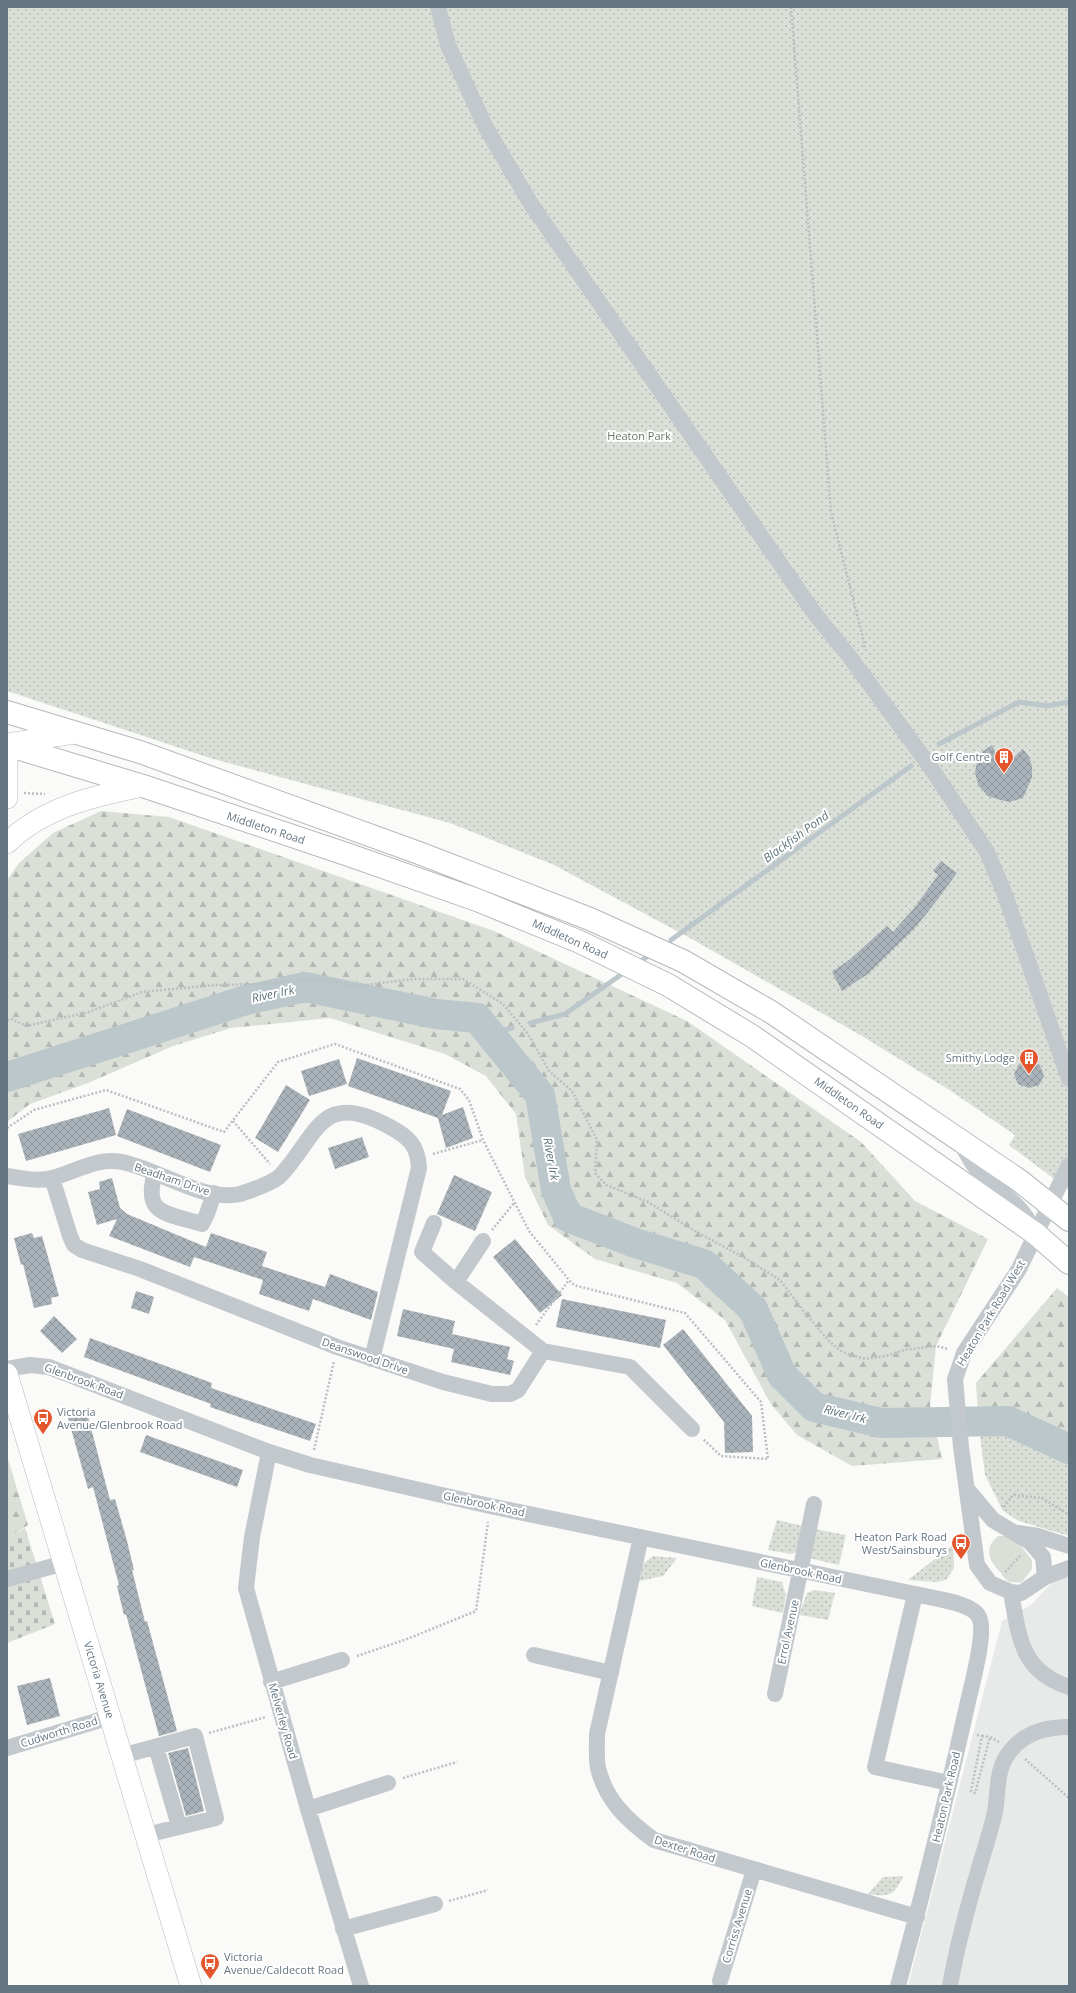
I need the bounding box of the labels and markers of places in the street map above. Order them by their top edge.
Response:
building icon: Golf Centre [993,746,1015,774]
place label: Golf Centre [932,749,990,764]
building icon: Smithy Lodge [1018,1047,1040,1075]
place label: Smithy Lodge [946,1050,1015,1065]
place label: Victoria Avenue/Glenbrook Road [57,1404,182,1432]
bus stop icon: Victoria Avenue/Glenbrook Road [32,1407,54,1435]
place label: Heaton Park Road West/Sainsburys [854,1529,947,1557]
bus stop icon: Heaton Park Road West/Sainsburys [950,1532,972,1560]
place label: Victoria Avenue/Caldecott Road [224,1949,344,1977]
bus stop icon: Victoria Avenue/Caldecott Road [199,1952,221,1980]

